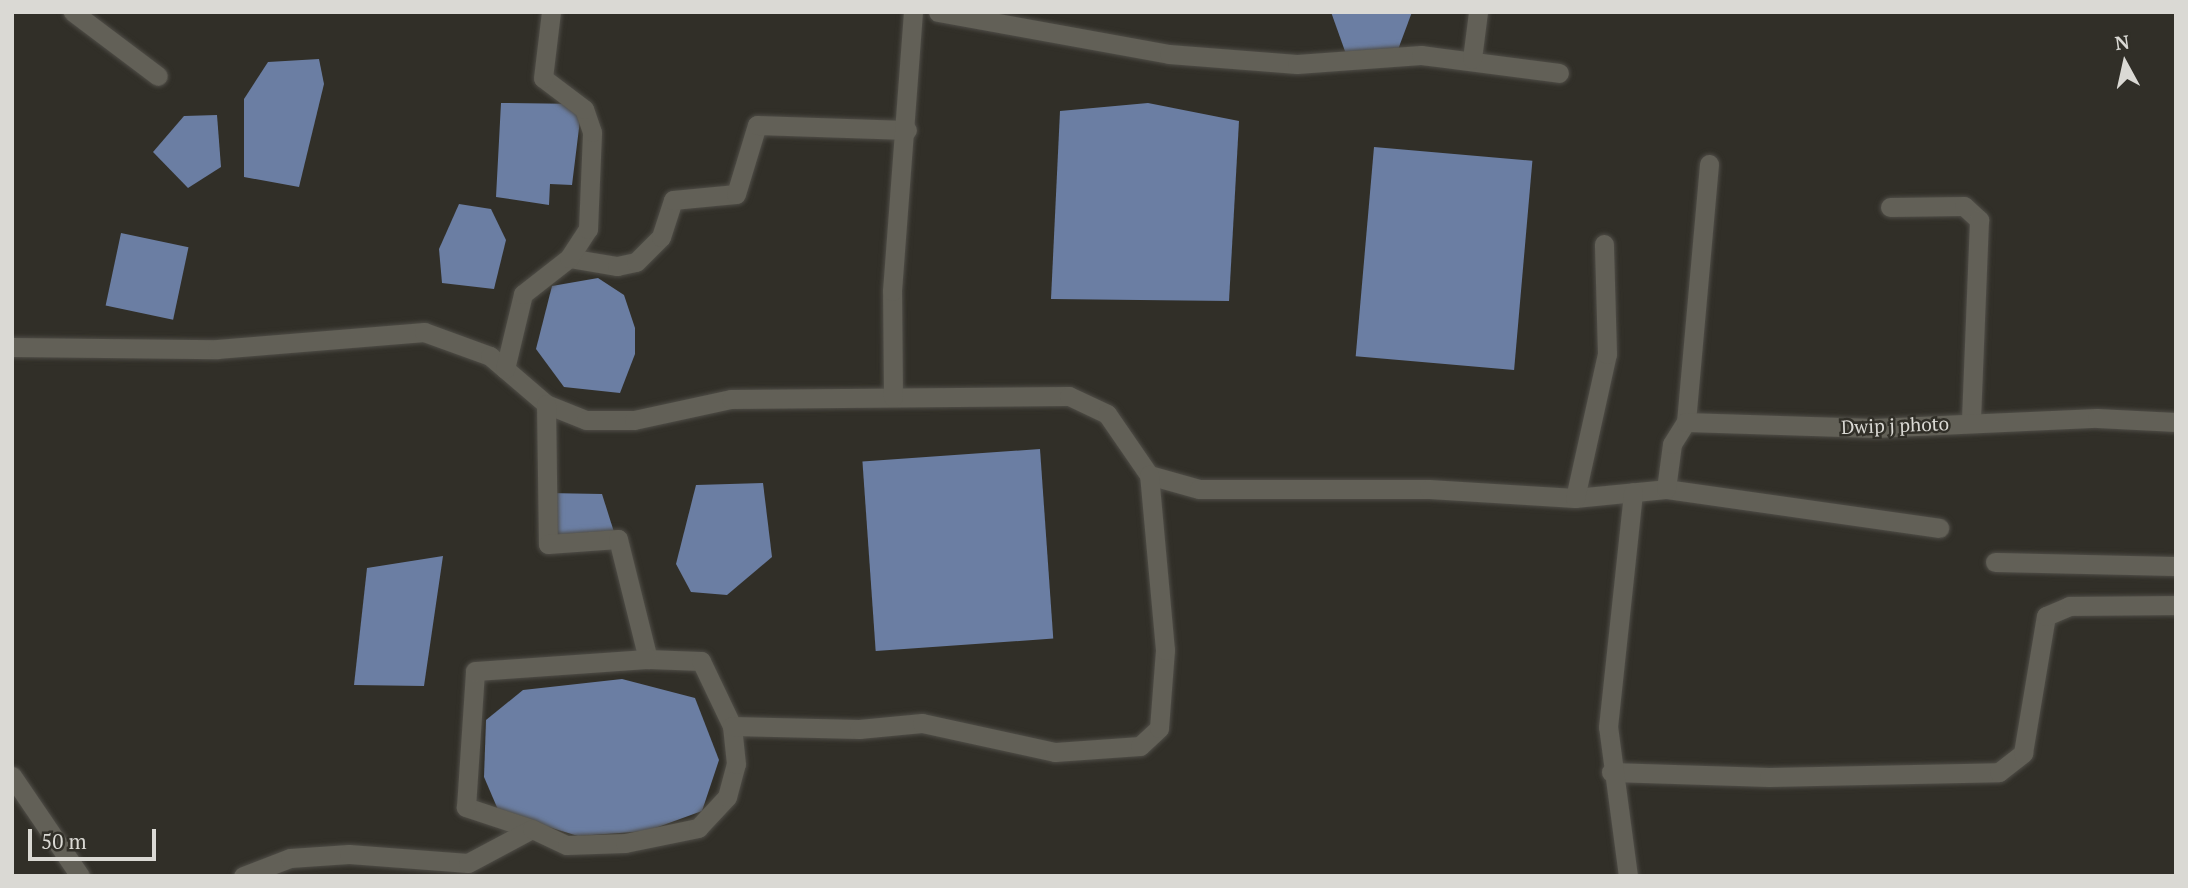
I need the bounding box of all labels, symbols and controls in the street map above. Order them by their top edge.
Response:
north arrow [2090,28,2160,98]
text: N [2113,28,2131,55]
street label: Dwip j photo [1841,412,1949,438]
scale bar [32,814,159,858]
text: 50 m [41,827,87,855]

